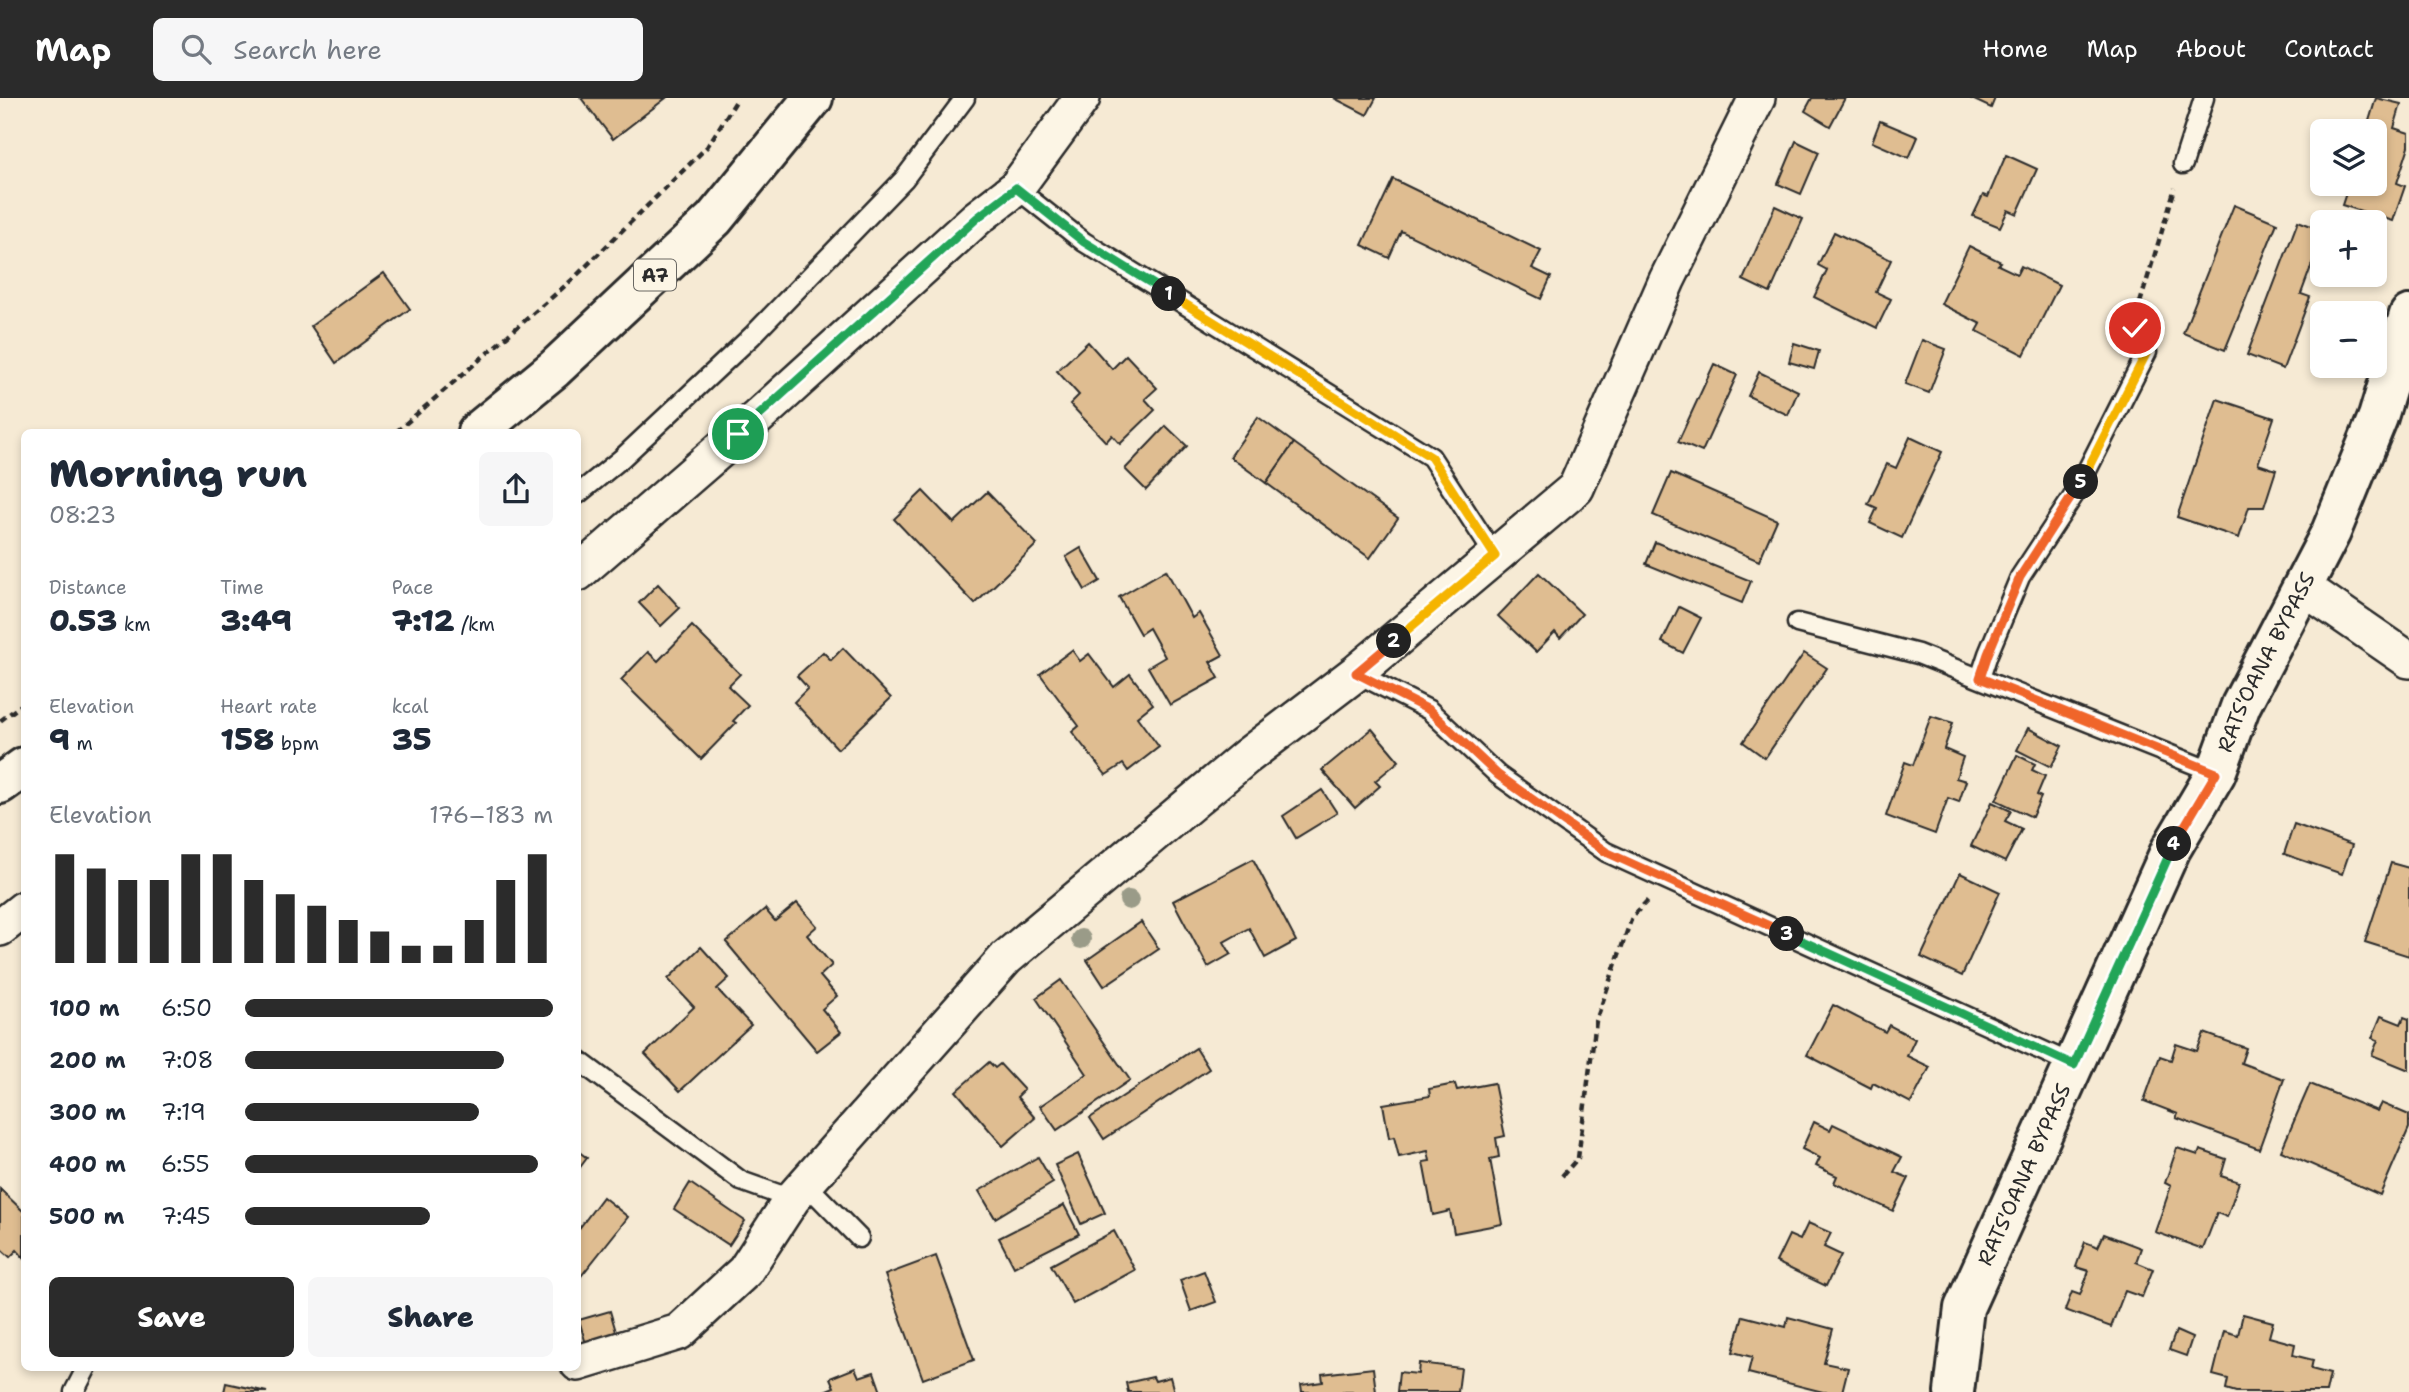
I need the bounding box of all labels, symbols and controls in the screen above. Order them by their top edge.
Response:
search box [153,18,643,81]
text: Map [35,27,111,72]
icon: search [177,30,215,68]
text: Search here [233,32,382,67]
text: Home [1982,33,2048,65]
text: Map [2086,33,2138,65]
text: About [2176,33,2246,65]
text: Contact [2284,33,2374,65]
map controls [2310,119,2387,378]
button: layers [2310,119,2387,196]
button: + [2310,210,2387,287]
road number: A7 [634,260,676,290]
pin: 1 [1152,276,1186,312]
text: 1 [1164,281,1173,306]
pin [2105,298,2165,358]
button: − [2310,301,2387,378]
icon: check [2116,309,2154,347]
pin [708,404,768,464]
icon: arrive [719,415,757,453]
text: Morning run [49,448,307,499]
button: share [479,452,553,526]
pin: 5 [2064,464,2098,500]
text: 5 [2075,469,2086,494]
text: 08:23 [49,500,116,530]
street label: RATS'OANA BYPASS [2211,567,2322,756]
text: Distance [49,575,127,600]
text: Time [220,575,264,600]
text: Pace [392,575,433,600]
text: 0.53 [49,600,117,641]
text: 3:49 [220,600,292,641]
text: 7:12 [392,600,455,641]
text: km [117,612,151,637]
text: /km [455,612,495,637]
pin: 2 [1376,624,1412,658]
text: 2 [1387,628,1400,653]
text: Elevation [49,694,134,719]
text: Heart rate [220,694,317,719]
text: kcal [392,694,429,719]
text: 9 [49,719,70,760]
text: 158 [220,719,274,760]
text: 35 [392,719,432,760]
text: m [70,731,93,756]
text: bpm [274,731,319,756]
text: Elevation [49,800,152,830]
text: 176–183 m [429,800,553,830]
pin: 4 [2156,826,2192,862]
text: 4 [2167,831,2180,856]
pin: 3 [1770,916,1804,952]
text: 3 [1780,921,1793,946]
text: 100 m [49,993,120,1023]
text: 6:50 [161,993,212,1023]
text: 200 m [49,1045,126,1075]
text: 7:08 [161,1045,214,1075]
street label: RATS'OANA BYPASS [1971,1079,2077,1270]
text: 300 m [49,1097,126,1127]
text: 7:19 [161,1097,206,1127]
text: 400 m [49,1149,126,1179]
text: 6:55 [161,1149,210,1179]
text: 500 m [49,1201,124,1231]
text: 7:45 [161,1201,211,1231]
button: Save [49,1277,294,1357]
button: Share [308,1277,553,1357]

